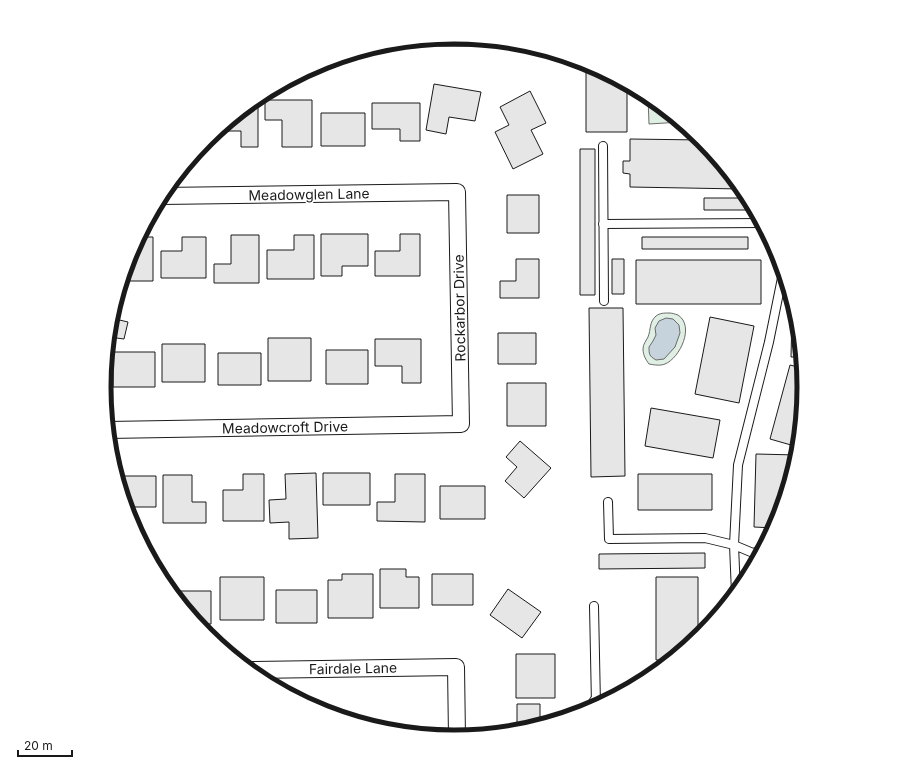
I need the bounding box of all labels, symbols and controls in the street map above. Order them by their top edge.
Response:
street label: Meadowglen Lane [248,184,370,204]
street label: Rockarbor Drive [450,254,468,362]
street label: Meadowcroft Drive [222,417,348,437]
street label: Fairdale Lane [309,659,397,677]
scale bar [18,732,72,758]
text: 20 m [24,738,53,753]

